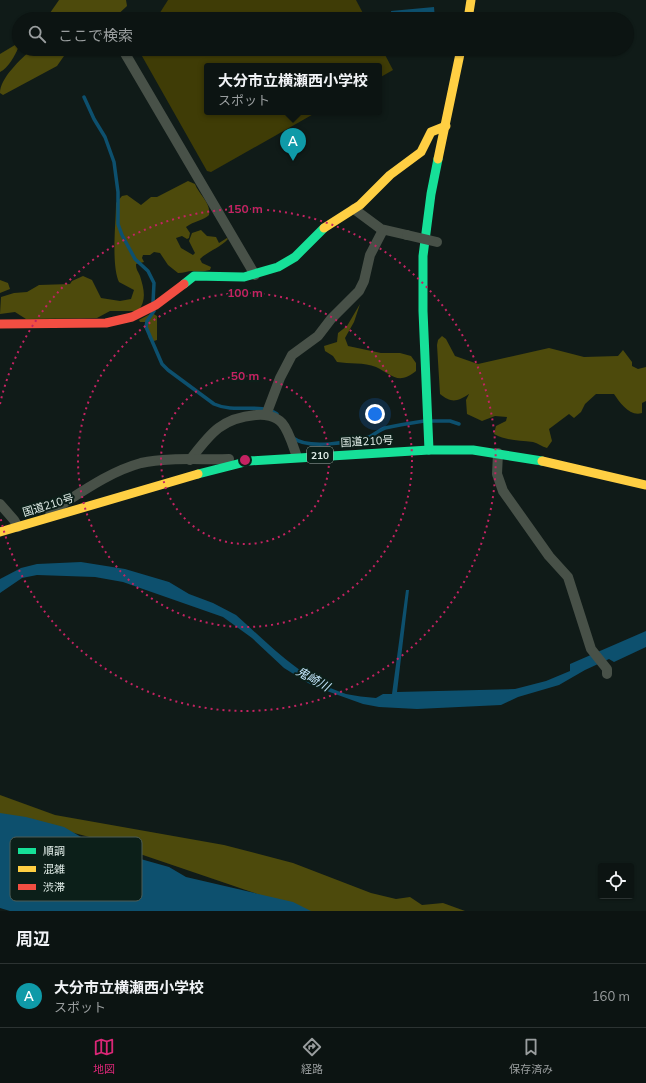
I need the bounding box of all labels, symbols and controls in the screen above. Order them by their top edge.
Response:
search box [12,12,634,56]
icon: search [26,23,48,45]
text: ここで検索 [58,26,133,45]
popup [204,63,382,115]
text: 大分市立横瀬西小学校 [218,71,368,90]
text: スポット [218,92,270,108]
pin: A [280,128,306,161]
text: 150 m [227,201,263,216]
text: 100 m [227,285,263,300]
text: 50 m [231,368,259,383]
your location [365,404,385,424]
street label: 国道210号 [340,433,394,449]
road number: 210 [307,447,333,463]
centre of rings [238,453,252,467]
street label: 国道210号 [21,491,75,519]
water label: 鬼崎川 [294,663,334,695]
legend [10,837,142,901]
text: 順調 [43,844,65,858]
text: 混雑 [43,862,65,876]
map controls [598,863,634,899]
button: locate [598,863,634,899]
text: 渋滞 [43,880,65,894]
text: 周辺 [16,928,50,949]
text: 大分市立横瀬西小学校 [54,978,204,997]
text: A [24,988,34,1004]
text: 160 m [592,988,630,1004]
text: スポット [54,999,106,1015]
tab: 地図 [93,1036,115,1076]
tab: 経路 [301,1036,323,1076]
tab: 保存済み [509,1036,553,1076]

